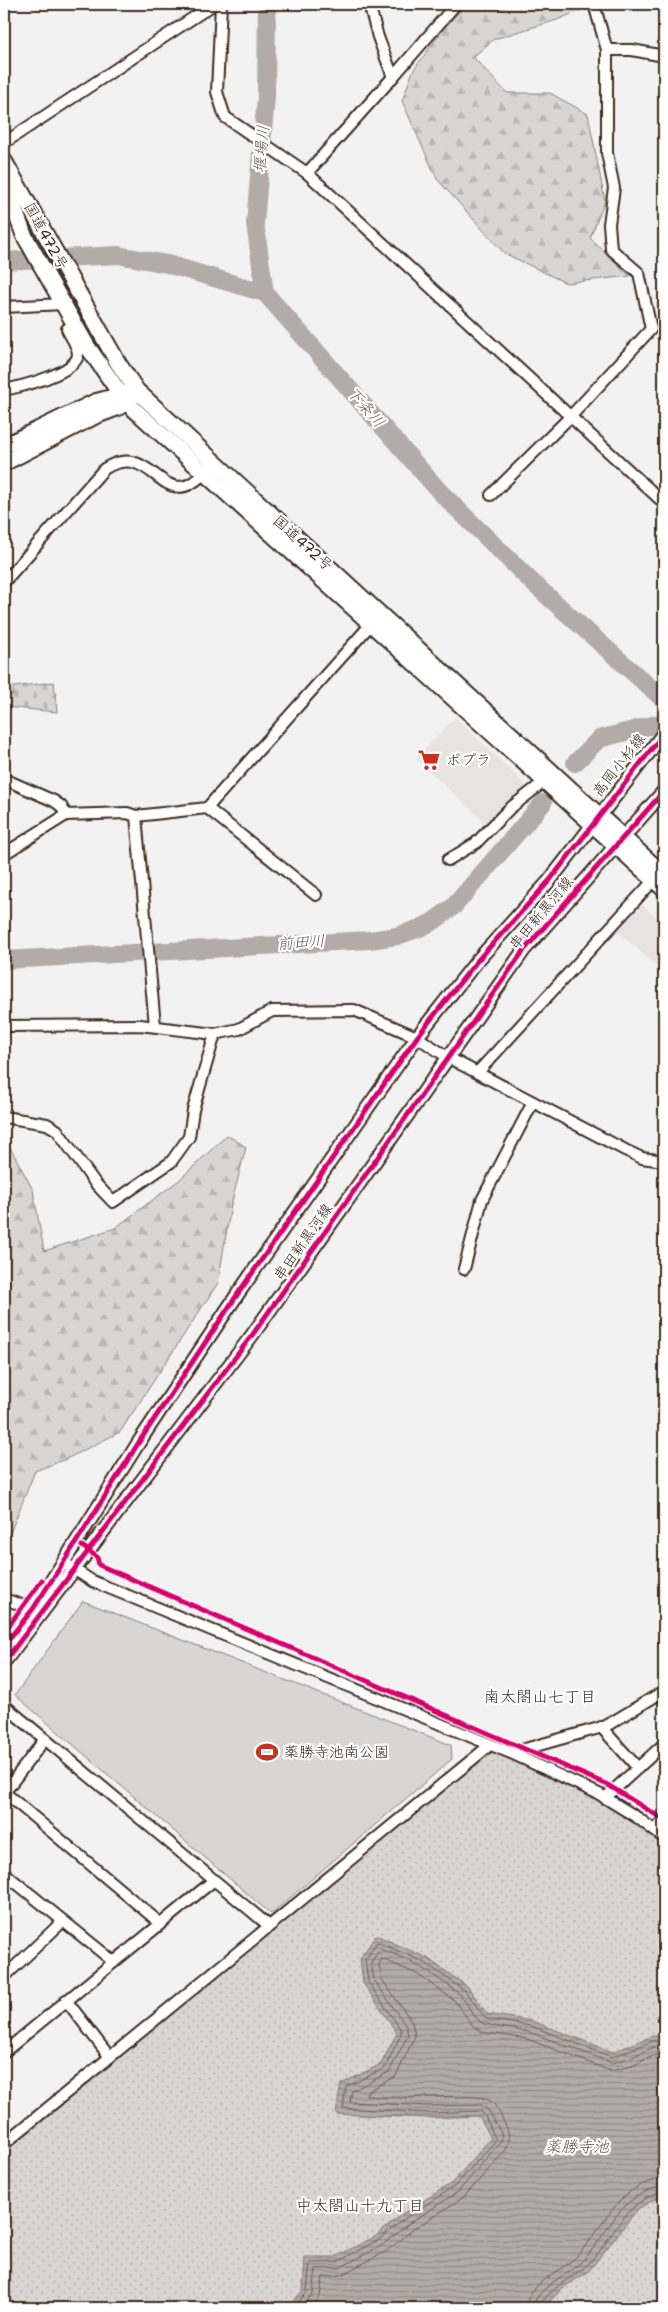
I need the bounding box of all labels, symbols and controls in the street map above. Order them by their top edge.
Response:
water label: 堰場川 [248,124,274,174]
street label: 国道472号 [19,199,73,273]
water label: 下条川 [342,382,390,432]
street label: 国道472号 [269,511,337,575]
street label: 高岡小杉線 [588,729,650,801]
supermarket icon: ポプラ [416,747,442,773]
place label: ポプラ [446,750,491,770]
street label: 串田新黒河線 [504,872,578,954]
water label: 前田川 [276,930,326,954]
street label: 串田新黒河線 [269,1199,337,1285]
district label: 南太閤山七丁目 [484,1686,596,1707]
sports icon: 薬勝寺池南公園 [254,1739,280,1765]
place label: 薬勝寺池南公園 [284,1742,389,1762]
water label: 薬勝寺池 [545,2136,610,2157]
district label: 中太閤山十九丁目 [296,2195,424,2216]

